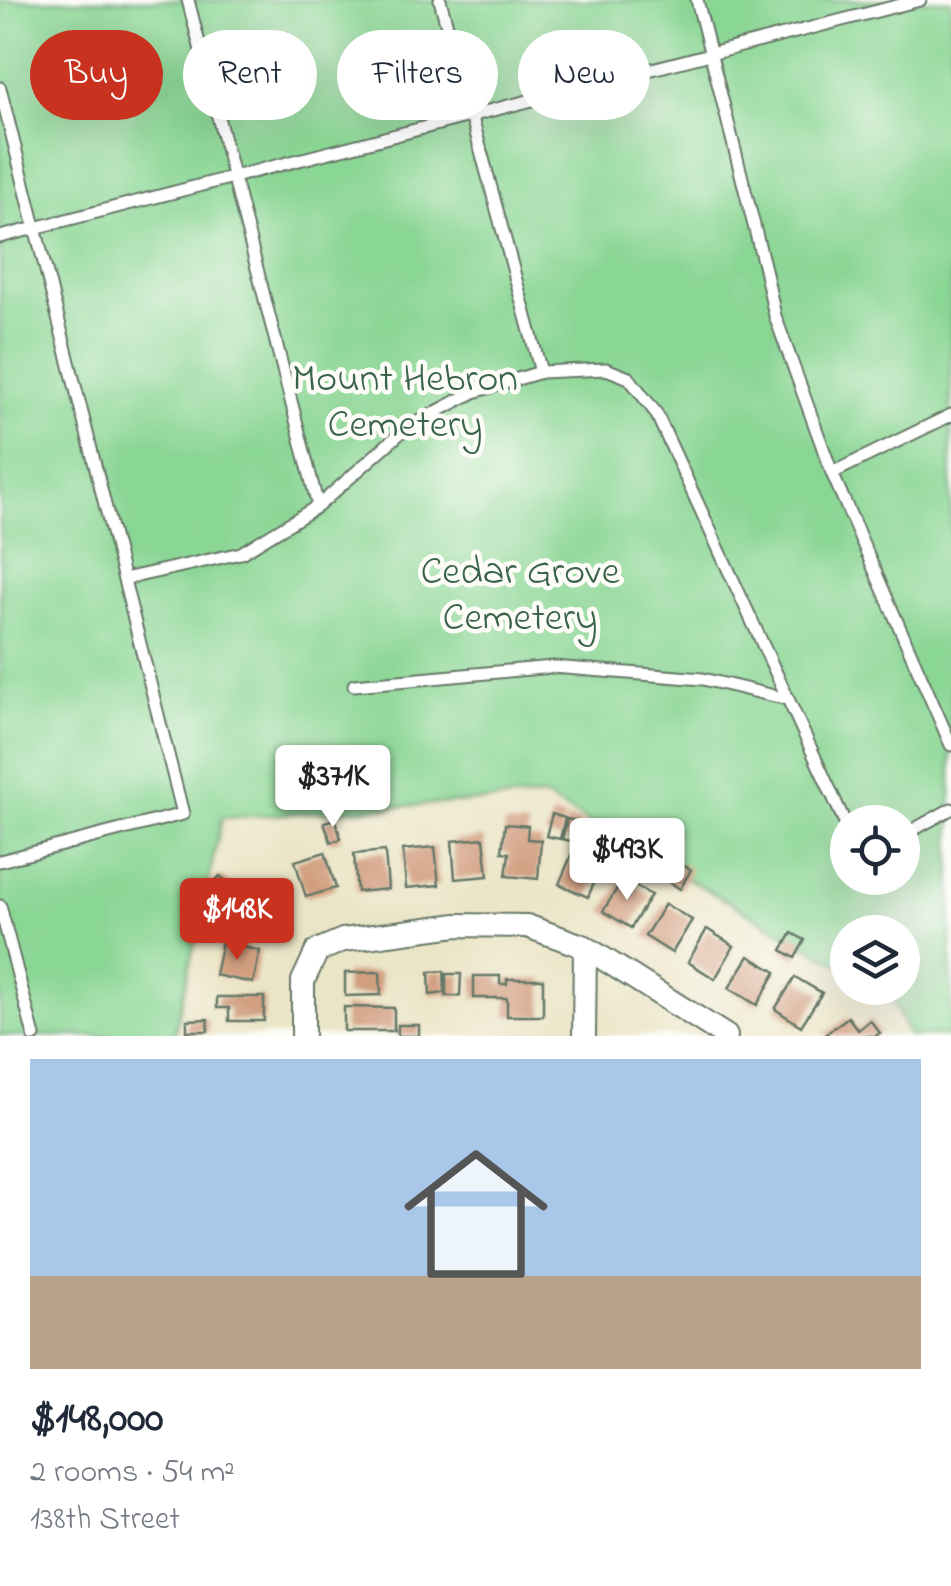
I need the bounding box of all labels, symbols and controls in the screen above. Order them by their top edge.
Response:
chip: Buy [30,30,163,120]
chip: Rent [183,30,317,120]
chip: Filters [337,30,498,120]
chip: New [518,30,650,120]
park label: Mount Hebron Cemetery [292,351,518,456]
park label: Cedar Grove Cemetery [420,544,620,649]
pin: $371K [263,745,403,830]
text: $371K [297,754,369,801]
map controls [830,805,920,1005]
button: locate [830,805,920,895]
pin: $493K [557,818,697,903]
text: $493K [592,827,662,874]
pin: $148K [167,878,307,963]
text: $148K [202,887,272,934]
button: layers [830,915,920,1005]
icon: home [386,1124,566,1304]
text: $148,000 [30,1389,163,1450]
text: 2 rooms · 54 m² [30,1450,235,1497]
text: 138th Street [30,1497,180,1544]

